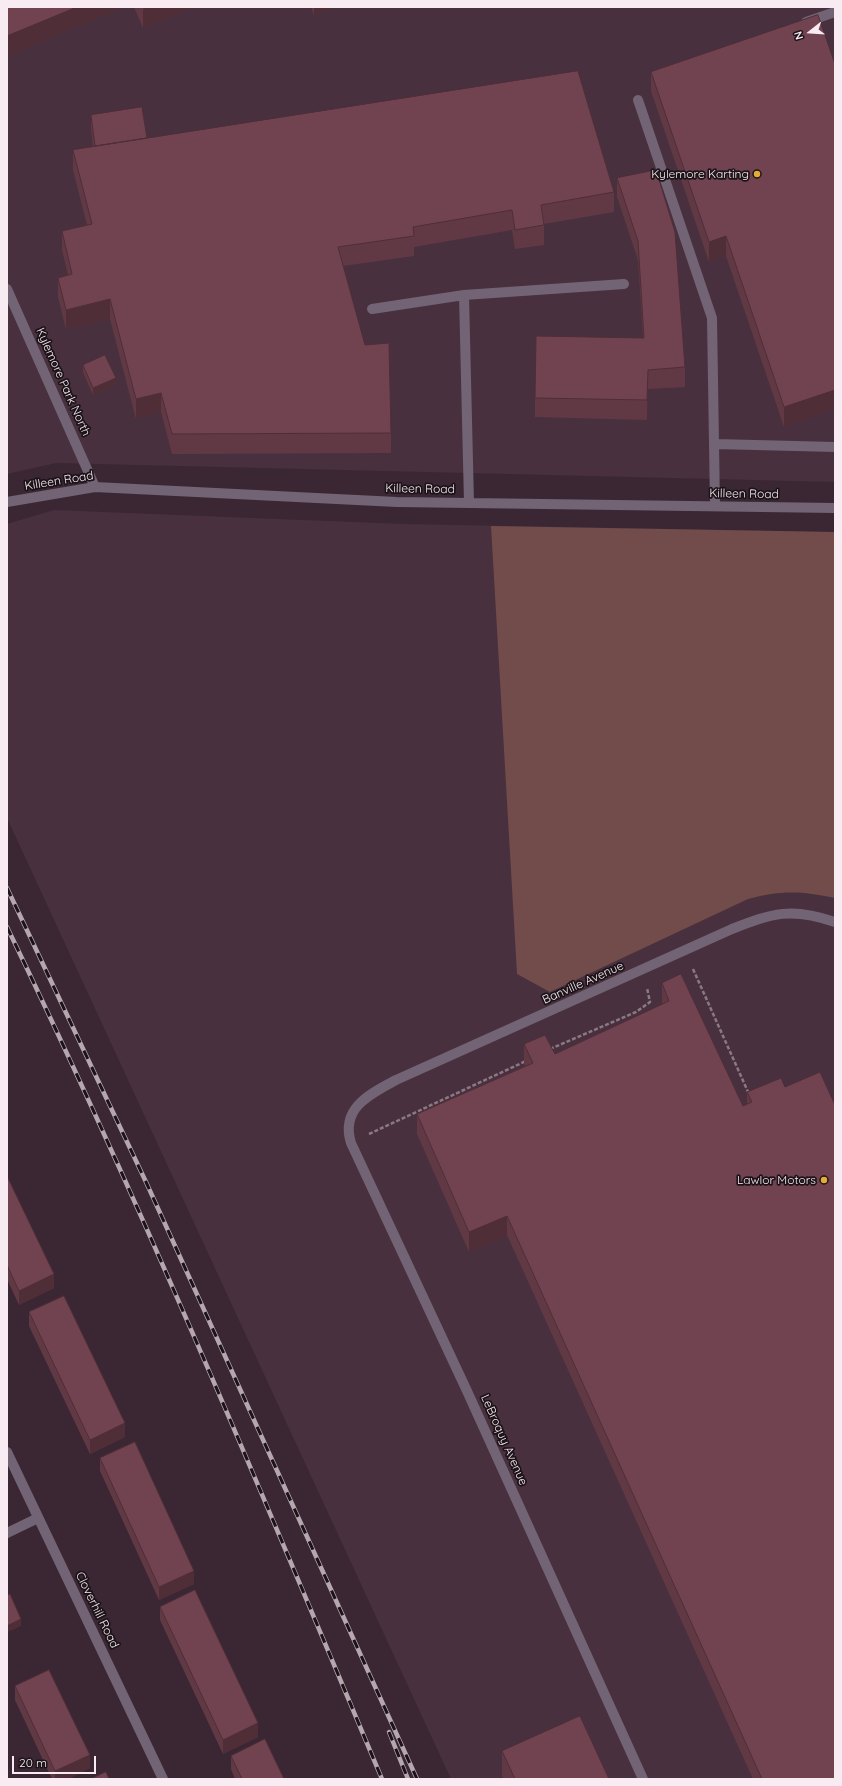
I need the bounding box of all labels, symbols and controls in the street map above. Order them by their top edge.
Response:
north arrow [790,12,830,52]
text: N [791,30,806,41]
place label: Kylemore Karting [651,167,749,181]
marker: Kylemore Karting [752,169,762,179]
street label: Kylemore Park North [33,326,93,438]
street label: Killeen Road [23,468,95,494]
street label: Killeen Road [385,481,455,497]
street label: Killeen Road [709,486,779,502]
street label: Banville Avenue [540,959,626,1007]
place label: Lawlor Motors [737,1173,816,1187]
marker: Lawlor Motors [819,1175,829,1185]
street label: LeBroquy Avenue [478,1392,530,1488]
street label: Cloverhill Road [72,1569,122,1651]
scale bar [14,1748,98,1774]
text: 20 m [19,1755,47,1770]

